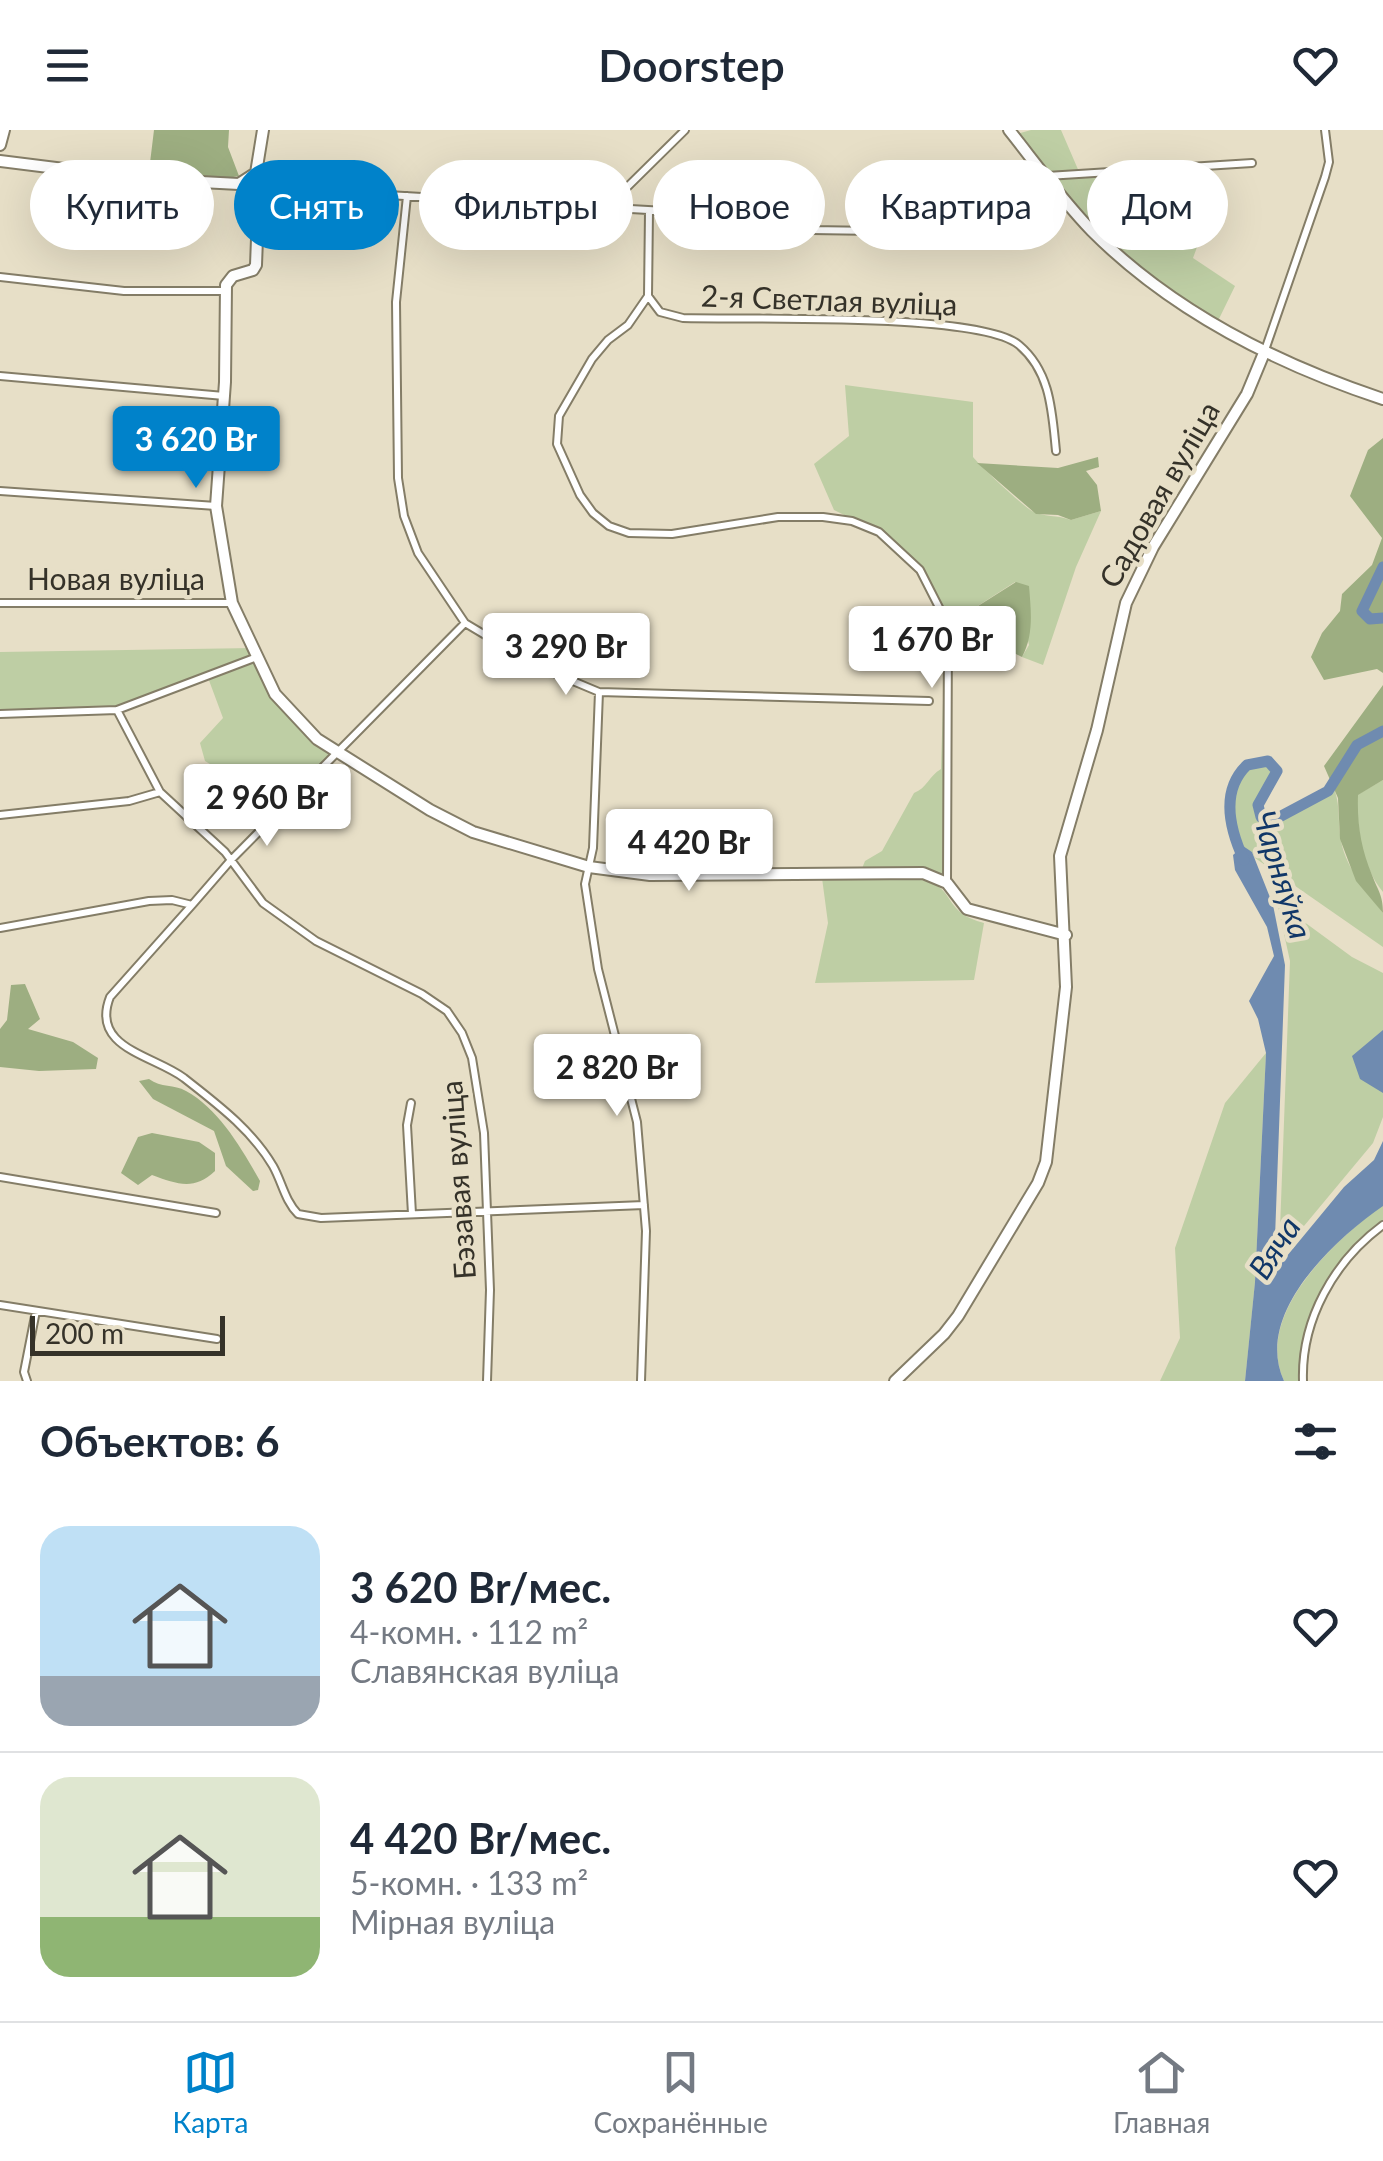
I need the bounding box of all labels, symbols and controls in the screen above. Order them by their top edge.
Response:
icon: menu [40,38,95,93]
text: Doorstep [598,38,785,92]
icon: heart [1288,38,1343,93]
chip: Купить [30,160,214,250]
chip: Снять [234,160,399,250]
chip: Фильтры [419,160,633,250]
chip: Новое [653,160,825,250]
chip: Квартира [845,160,1067,250]
chip: Дом [1087,160,1228,250]
street label: 2-я Светлая вуліца [700,277,958,321]
street label: Садовая вуліца [1090,395,1226,593]
pin: 3 620 Br [93,406,299,491]
text: 3 620 Br [135,419,257,458]
street label: Новая вуліца [27,560,205,596]
pin: 1 670 Br [829,606,1035,691]
pin: 3 290 Br [463,613,669,698]
text: 1 670 Br [871,619,993,658]
text: 3 290 Br [505,626,627,665]
pin: 2 960 Br [164,764,370,849]
text: 2 960 Br [206,777,328,816]
water label: Чарняўка [1246,806,1321,943]
pin: 4 420 Br [586,809,792,894]
text: 4 420 Br [628,822,750,861]
pin: 2 820 Br [514,1034,720,1119]
text: 2 820 Br [556,1047,678,1086]
street label: Бэзавая вуліца [432,1079,482,1281]
water label: Вяча [1239,1209,1308,1286]
scale bar [30,1311,225,1356]
text: 200 m [45,1316,124,1350]
icon: filters [1288,1414,1343,1469]
text: Объектов: 6 [40,1416,280,1466]
text: 3 620 Br/мес. [350,1562,611,1612]
icon: home [120,1566,240,1686]
icon: heart [1288,1599,1343,1654]
text: 4-комн. · 112 m² [350,1612,588,1651]
text: Славянская вуліца [350,1651,619,1690]
text: 4 420 Br/мес. [350,1813,611,1863]
icon: home [120,1817,240,1937]
icon: heart [1288,1850,1343,1905]
text: 5-комн. · 133 m² [350,1863,588,1902]
text: Мірная вуліца [350,1902,555,1941]
tab: Карта [173,2045,248,2139]
tab: Сохранённые [594,2045,768,2139]
tab: Главная [1113,2045,1210,2139]

